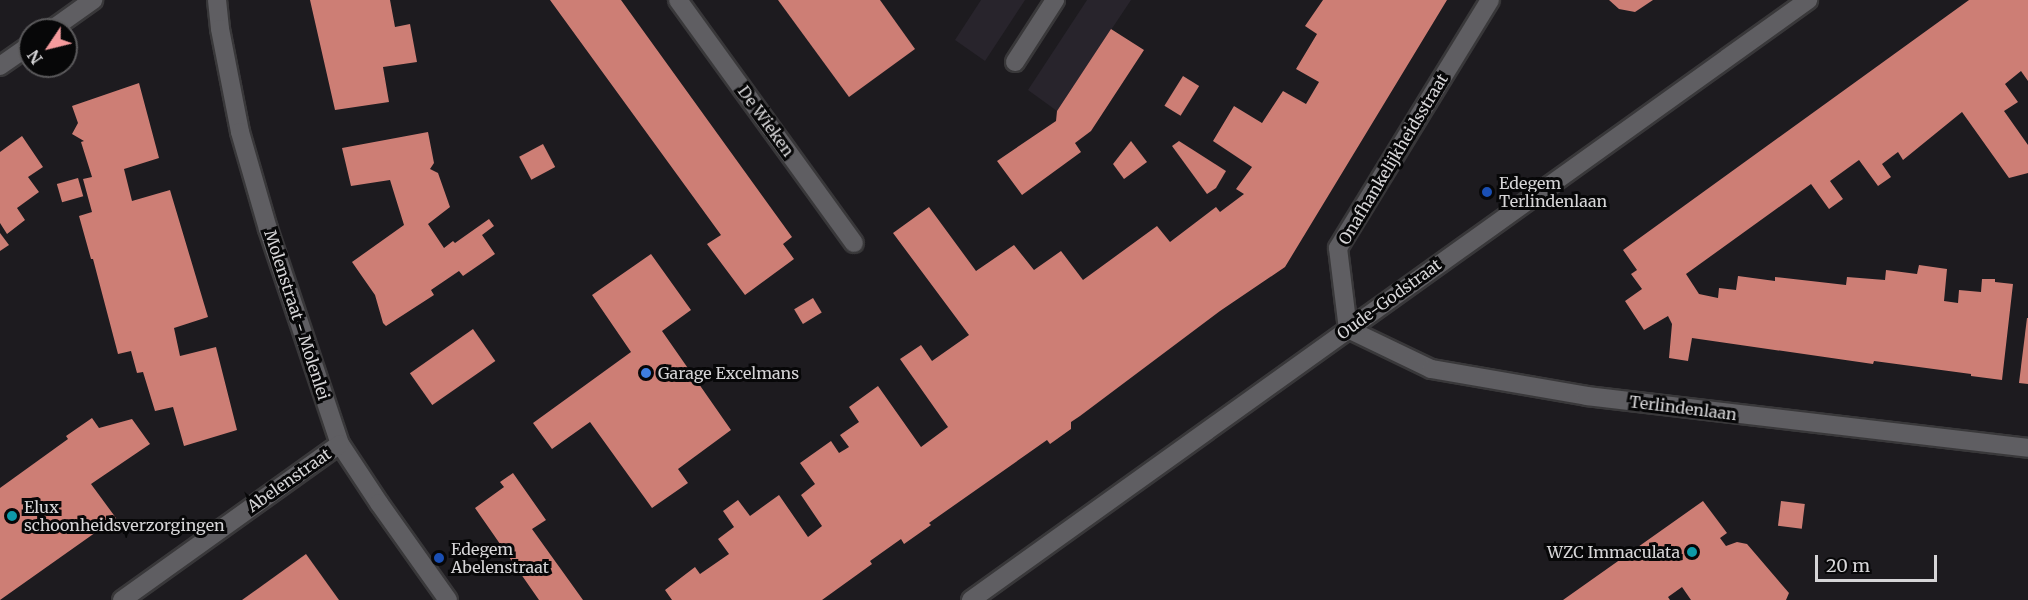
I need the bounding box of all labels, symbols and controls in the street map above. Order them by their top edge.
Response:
north arrow [18,18,78,78]
text: N [23,46,47,68]
street label: Onafhankelijkheidsstraat [1334,70,1452,248]
street label: De Wieken [734,82,798,160]
place label: Edegem Terlindenlaan [1499,173,1607,211]
marker: Edegem Terlindenlaan [1480,185,1494,199]
street label: Molenstraat - Molenlei [260,228,334,402]
street label: Oude-Godstraat [1333,255,1445,343]
place label: Garage Excelmans [658,363,799,383]
marker: Garage Excelmans [639,366,653,380]
street label: Terlindenlaan [1628,392,1738,424]
street label: Abelenstraat [243,444,335,516]
place label: Elux schoonheidsverzorgingen [24,497,225,535]
marker: Elux schoonheidsverzorgingen [5,509,19,523]
place label: Edegem Abelenstraat [451,539,549,577]
place label: WZC Immaculata [1547,542,1680,562]
scale bar [1818,543,1940,581]
marker: WZC Immaculata [1685,545,1699,559]
marker: Edegem Abelenstraat [432,551,446,565]
text: 20 m [1826,554,1870,577]

